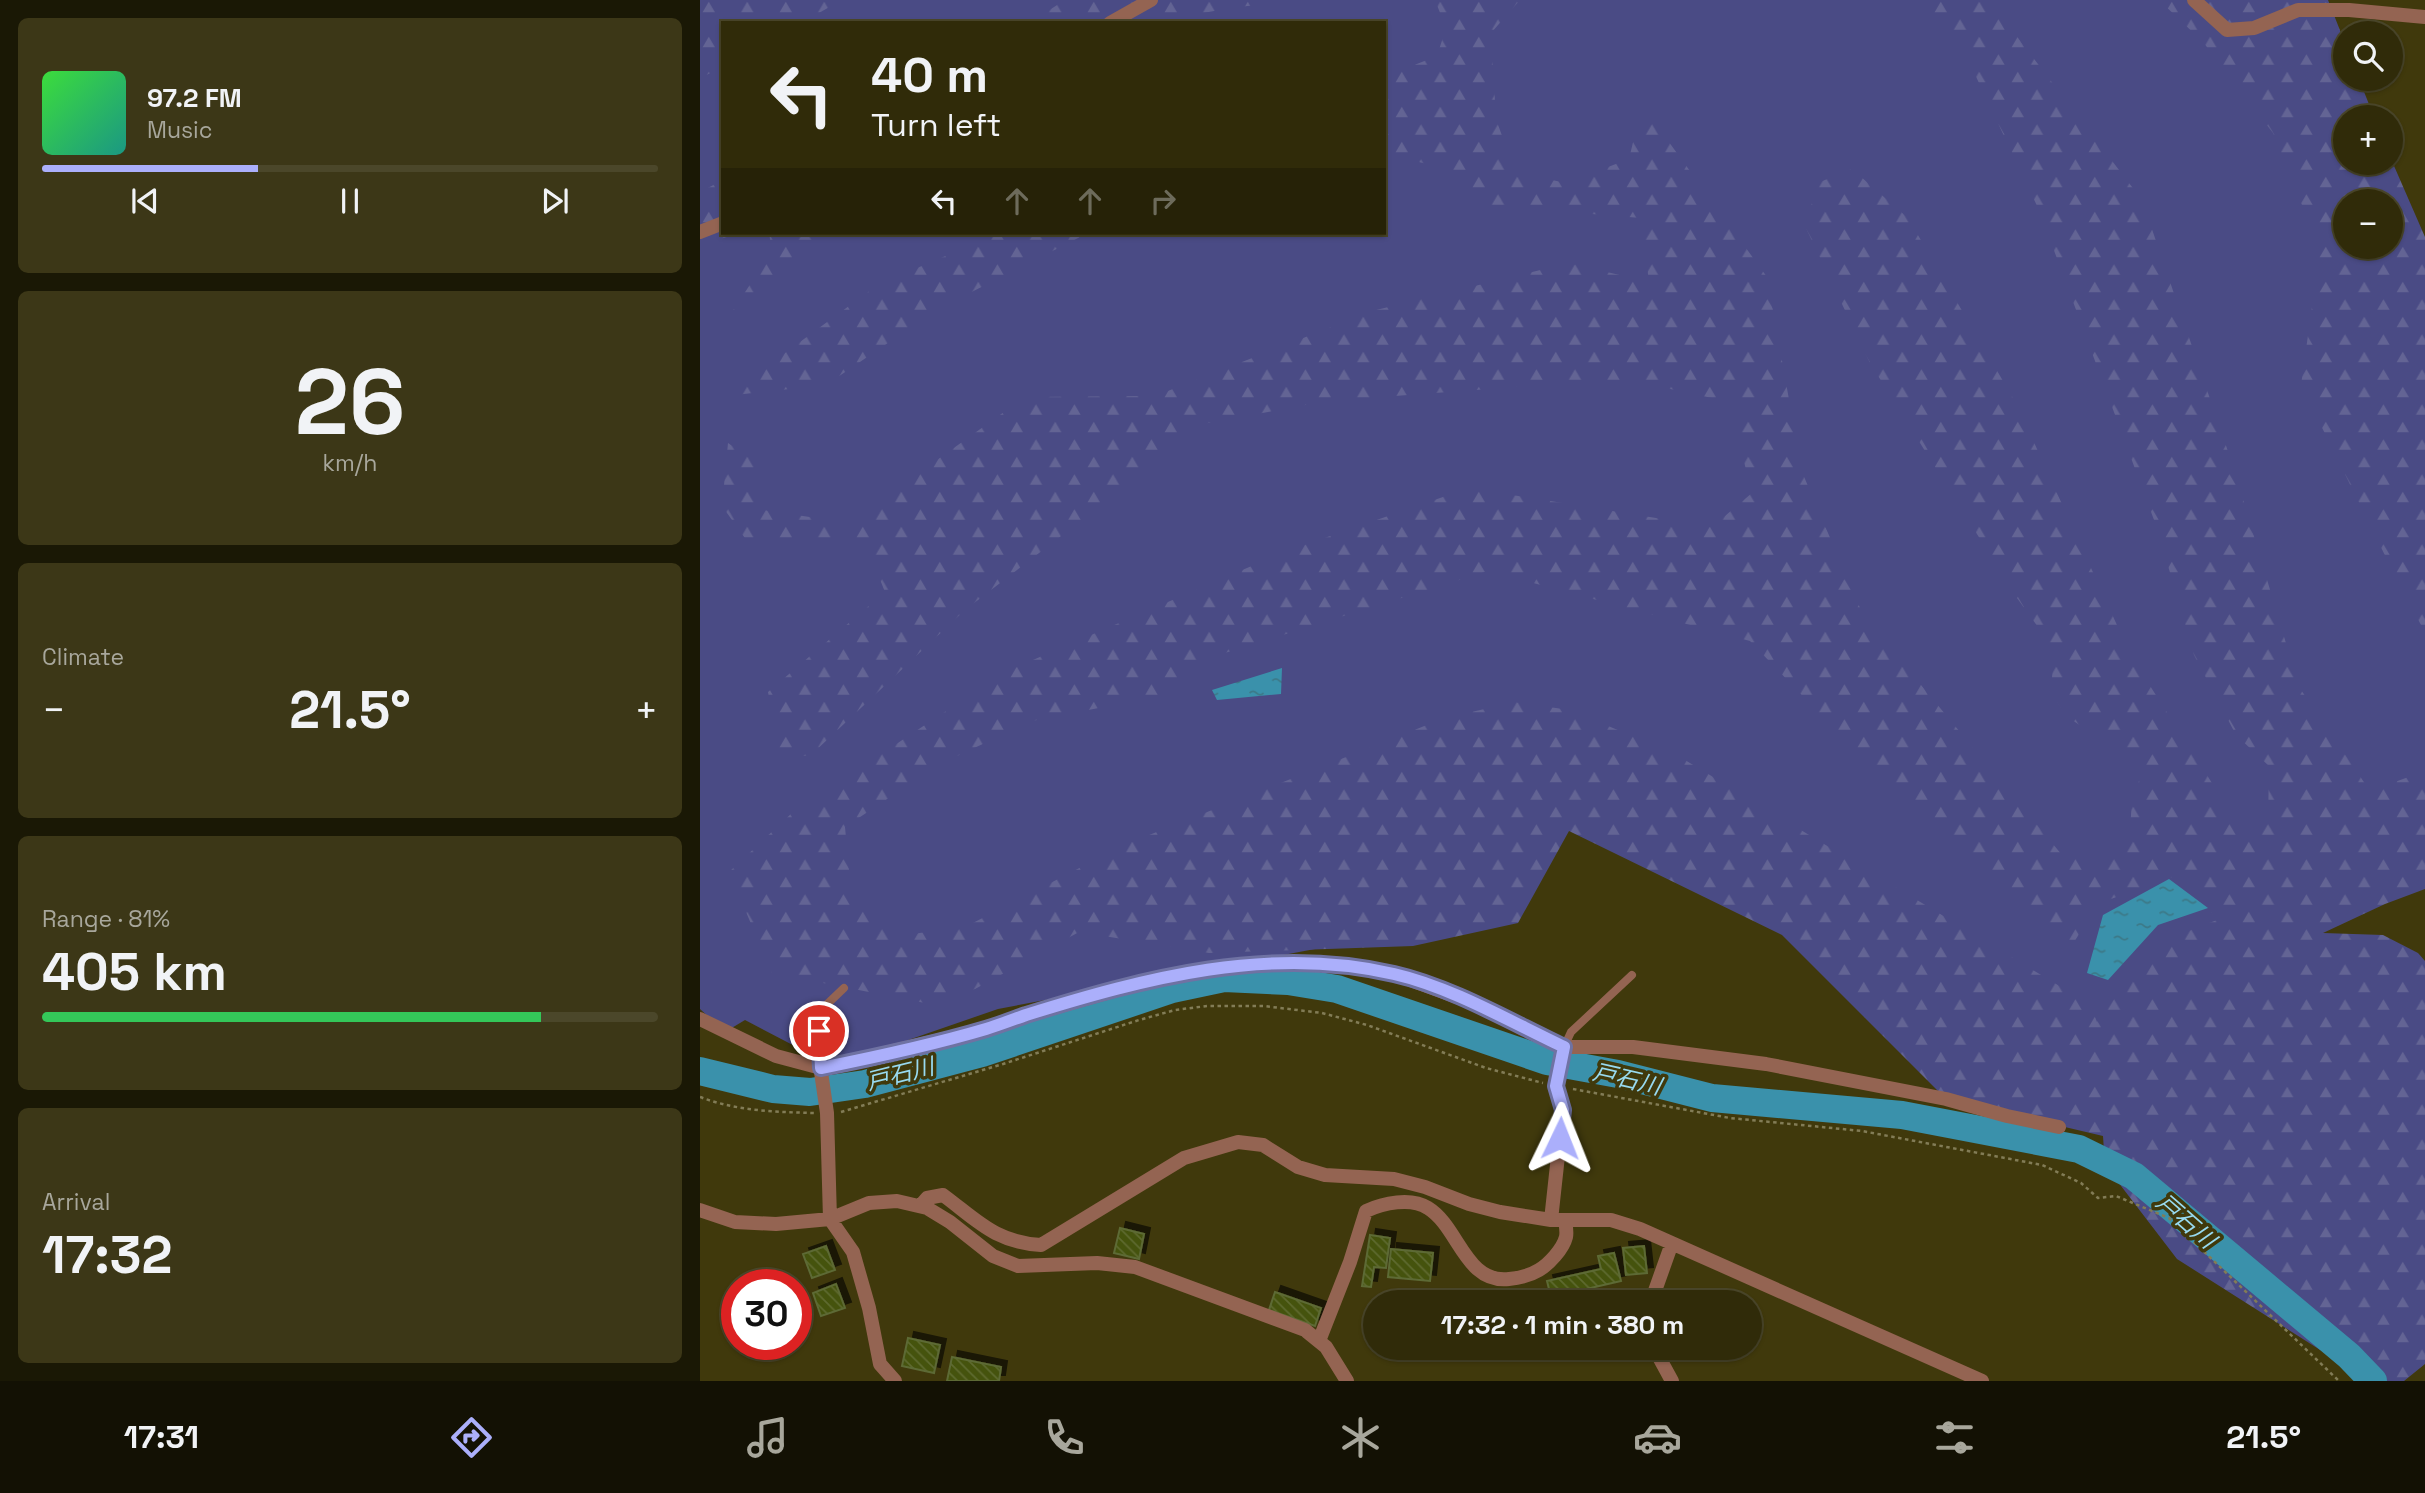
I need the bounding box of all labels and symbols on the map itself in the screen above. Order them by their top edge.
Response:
pin [789,1001,849,1061]
water label: 戸石川 [863,1050,940,1097]
water label: 戸石川 [1590,1057,1667,1102]
position arrow [1523,1101,1597,1175]
water label: 戸石川 [2150,1187,2224,1257]
speed limit sign: 30 [721,1269,812,1360]

